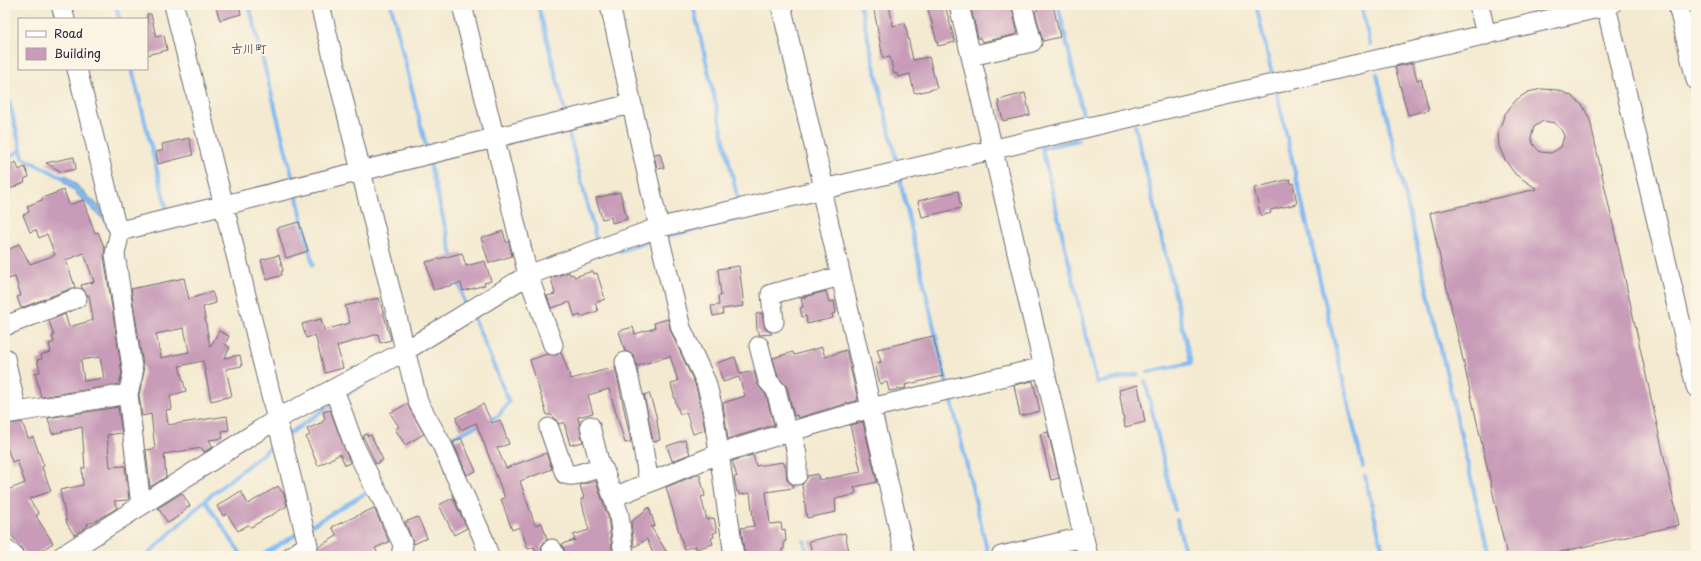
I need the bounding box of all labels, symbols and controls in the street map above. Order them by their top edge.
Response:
legend [18,18,148,70]
text: Road [54,24,83,42]
district label: 古川町 [231,39,267,57]
text: Building [54,44,101,62]

